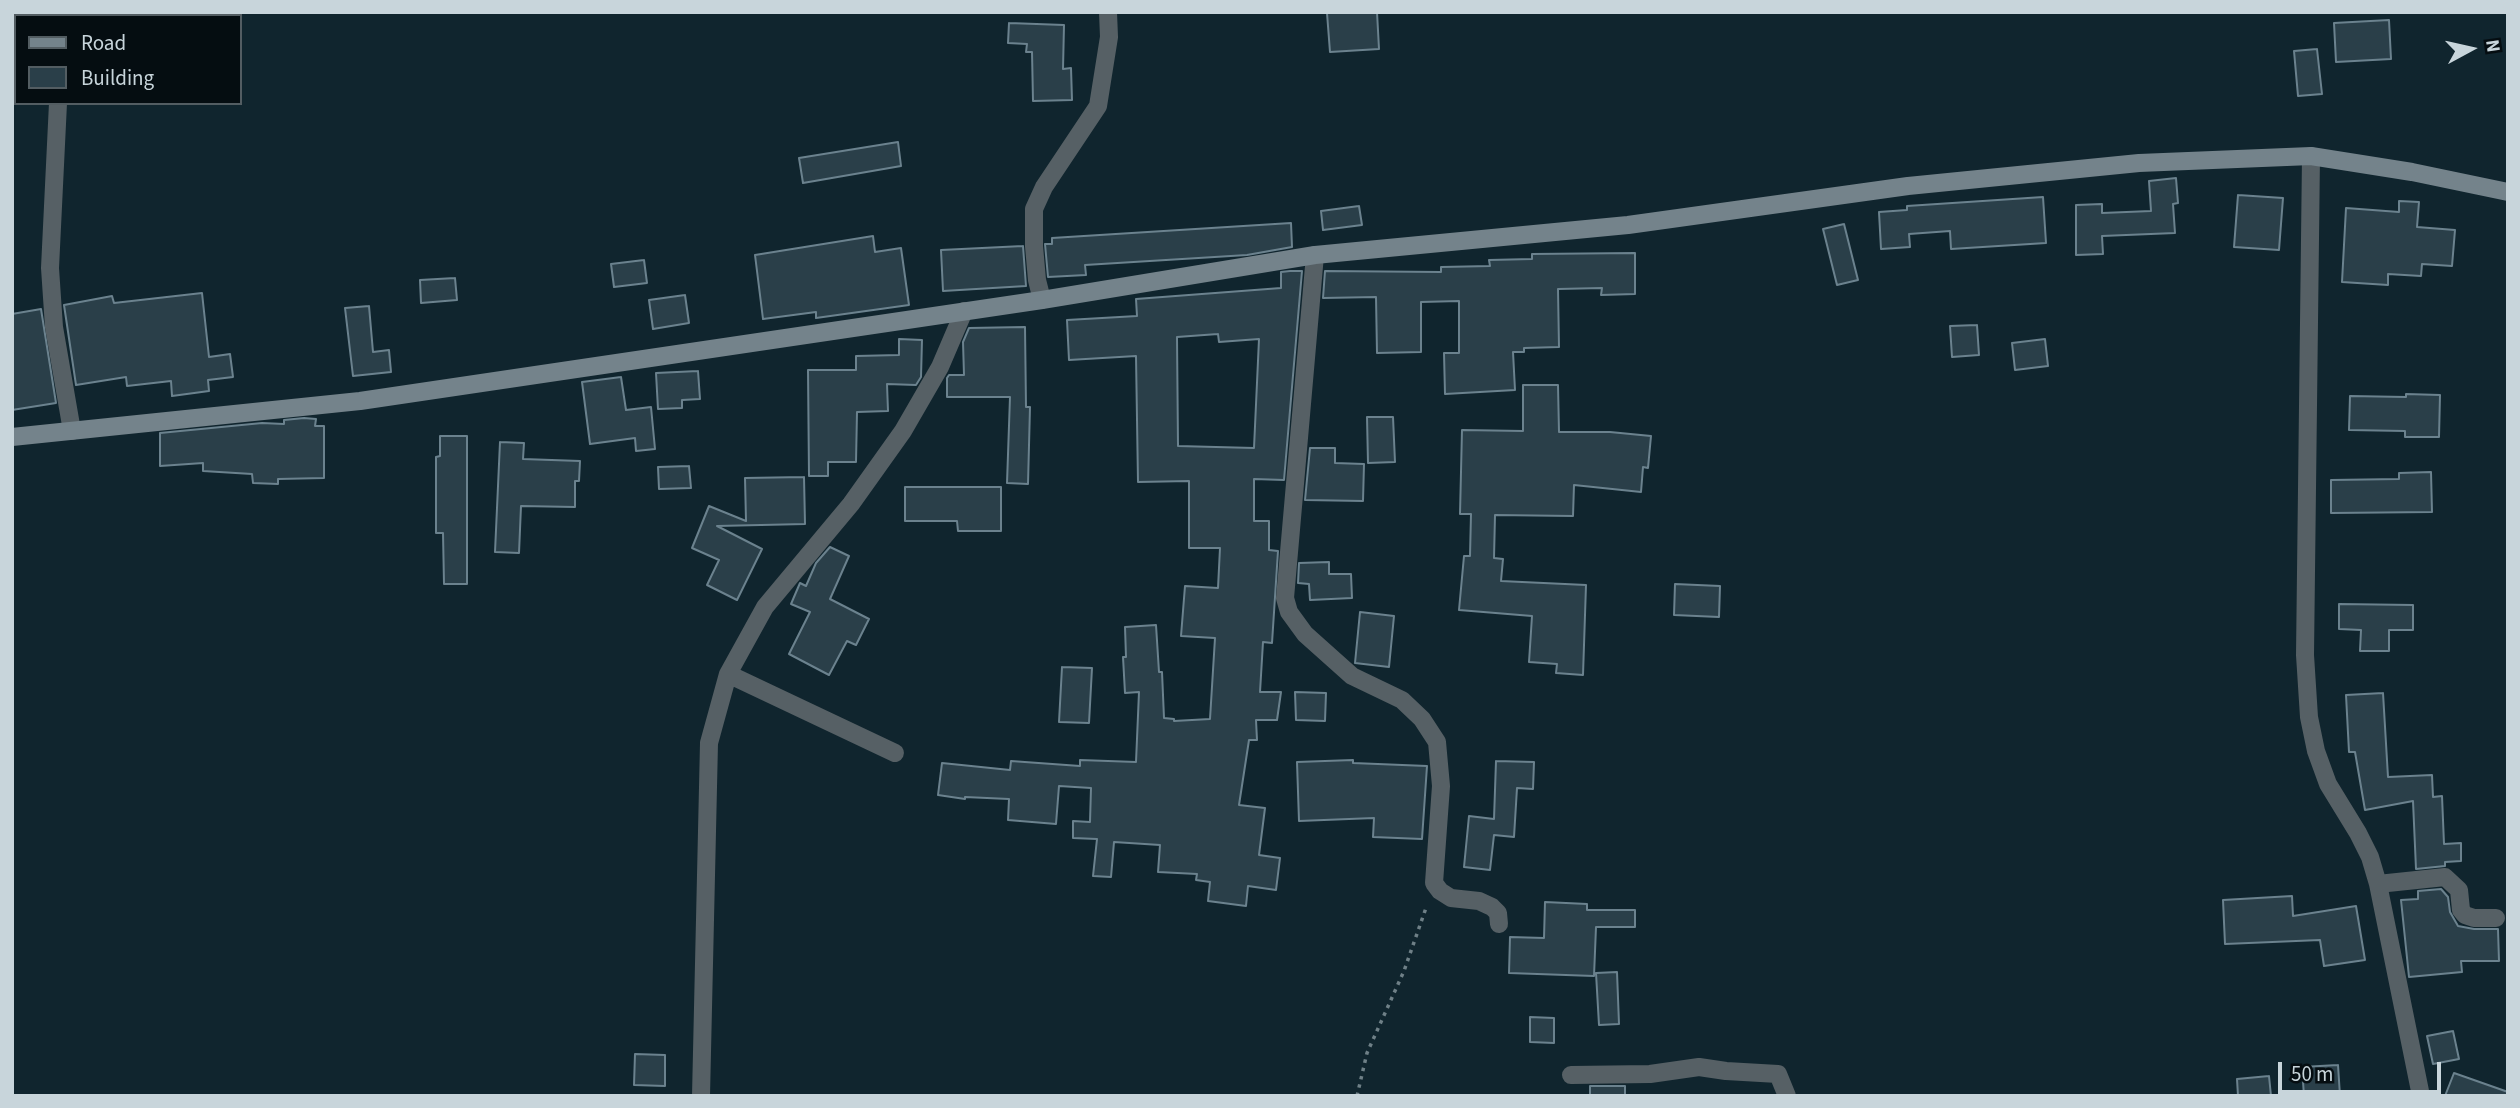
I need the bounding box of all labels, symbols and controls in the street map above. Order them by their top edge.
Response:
legend [14,14,242,105]
north arrow [2436,14,2506,84]
text: Road [81,28,126,58]
text: N [2478,38,2507,54]
text: Building [81,63,154,93]
scale bar [2282,1048,2445,1092]
text: 50 m [2291,1059,2333,1089]

